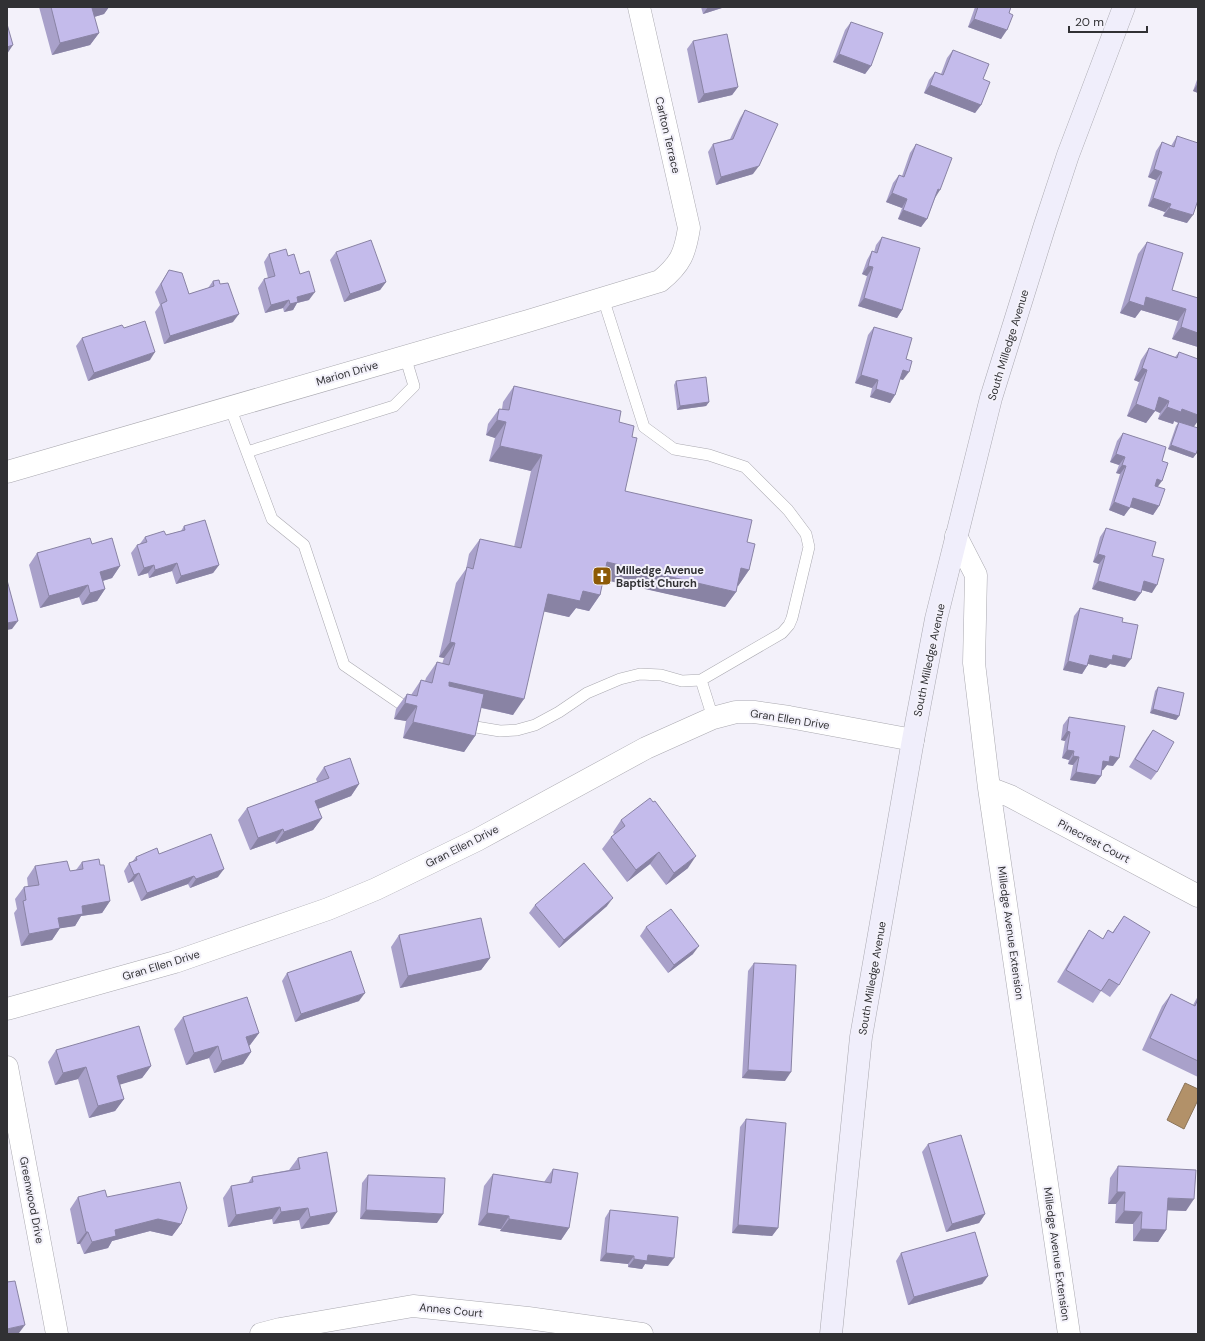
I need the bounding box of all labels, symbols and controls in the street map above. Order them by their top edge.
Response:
scale bar [1069,8,1147,34]
text: 20 m [1075,14,1104,30]
street label: Carlton Terrace [652,95,684,175]
street label: South Milledge Avenue [984,288,1032,402]
street label: Marion Drive [314,357,380,389]
place label: Milledge Avenue Baptist Church [616,563,704,590]
church icon: Milledge Avenue Baptist Church [591,565,613,587]
street label: South Milledge Avenue [910,602,948,718]
street label: Gran Ellen Drive [749,706,831,732]
street label: Pinecrest Court [1056,816,1132,866]
street label: Gran Ellen Drive [423,822,501,870]
street label: Milledge Avenue Extension [995,865,1027,1001]
street label: South Milledge Avenue [855,920,889,1036]
street label: Gran Ellen Drive [121,947,201,983]
street label: Greenwood Drive [17,1155,47,1245]
street label: Milledge Avenue Extension [1041,1186,1073,1322]
street label: Annes Court [419,1300,483,1320]

